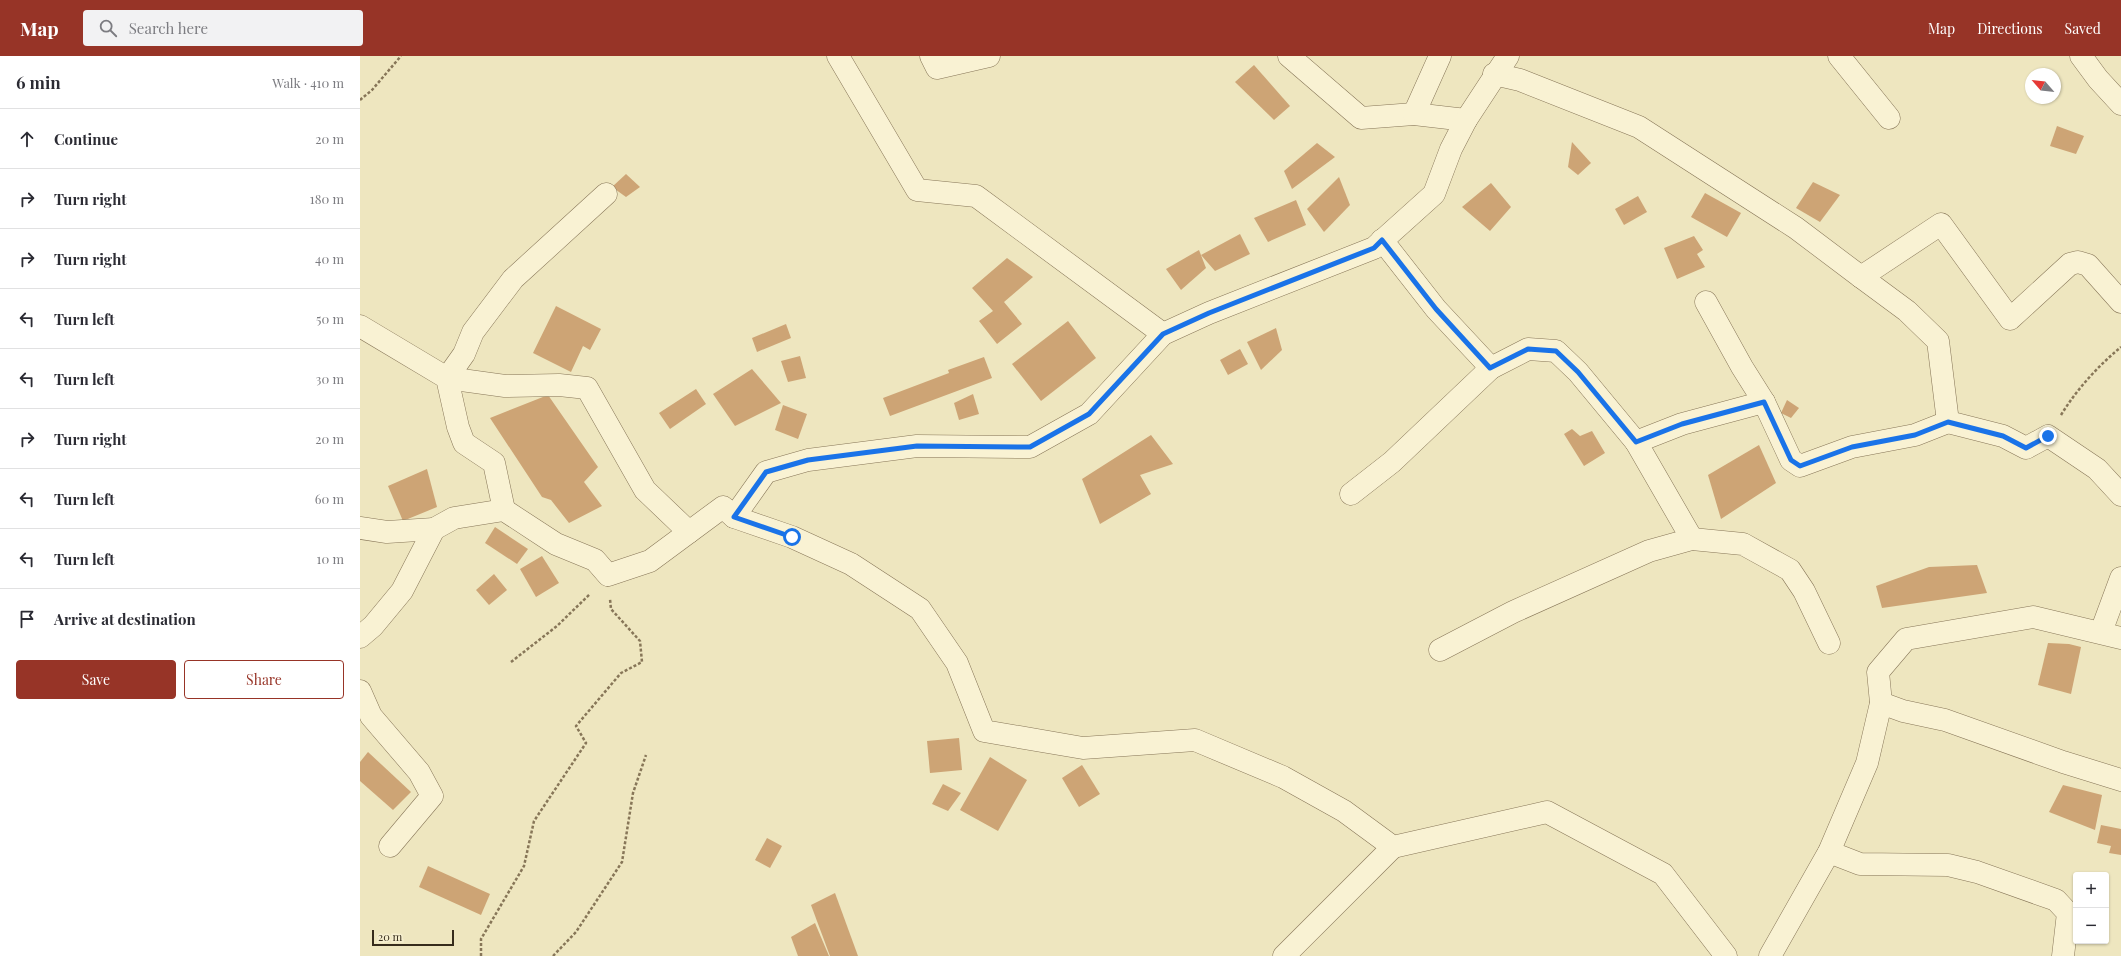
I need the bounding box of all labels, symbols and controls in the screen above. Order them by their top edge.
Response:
search box [83,10,363,46]
text: Map [20,15,59,41]
icon: search [97,17,119,39]
text: Search here [129,18,208,38]
text: Map [1928,19,1955,38]
text: Directions [1977,19,2043,38]
text: Saved [2065,19,2101,38]
north arrow [2025,68,2061,104]
text: 6 min [16,71,61,93]
text: Walk · 410 m [272,74,344,91]
icon: ahead [16,128,38,150]
text: Continue [54,129,118,149]
text: 20 m [315,130,344,147]
icon: right [16,188,38,210]
text: Turn right [54,189,127,209]
text: 180 m [310,190,344,207]
icon: right [16,248,38,270]
text: Turn right [54,249,127,269]
text: 40 m [315,250,344,267]
icon: left [16,308,38,330]
text: Turn left [54,309,115,329]
text: 50 m [316,310,344,327]
icon: left [16,368,38,390]
text: Turn left [54,369,115,389]
text: 30 m [316,370,344,387]
route end [2039,427,2057,445]
icon: right [16,428,38,450]
text: Turn right [54,429,127,449]
text: 20 m [315,430,344,447]
icon: left [16,488,38,510]
text: Turn left [54,489,115,509]
text: 60 m [315,490,344,507]
route start [783,528,801,546]
icon: left [16,548,38,570]
text: Turn left [54,549,115,569]
text: 10 m [317,550,344,567]
icon: arrive [16,608,38,630]
text: Arrive at destination [54,609,196,629]
button: Save [16,660,176,699]
button: Share [184,660,344,699]
map controls [2073,872,2109,944]
button: + [2073,872,2109,908]
button: − [2073,908,2109,944]
scale bar [372,928,454,947]
text: 20 m [378,929,402,944]

